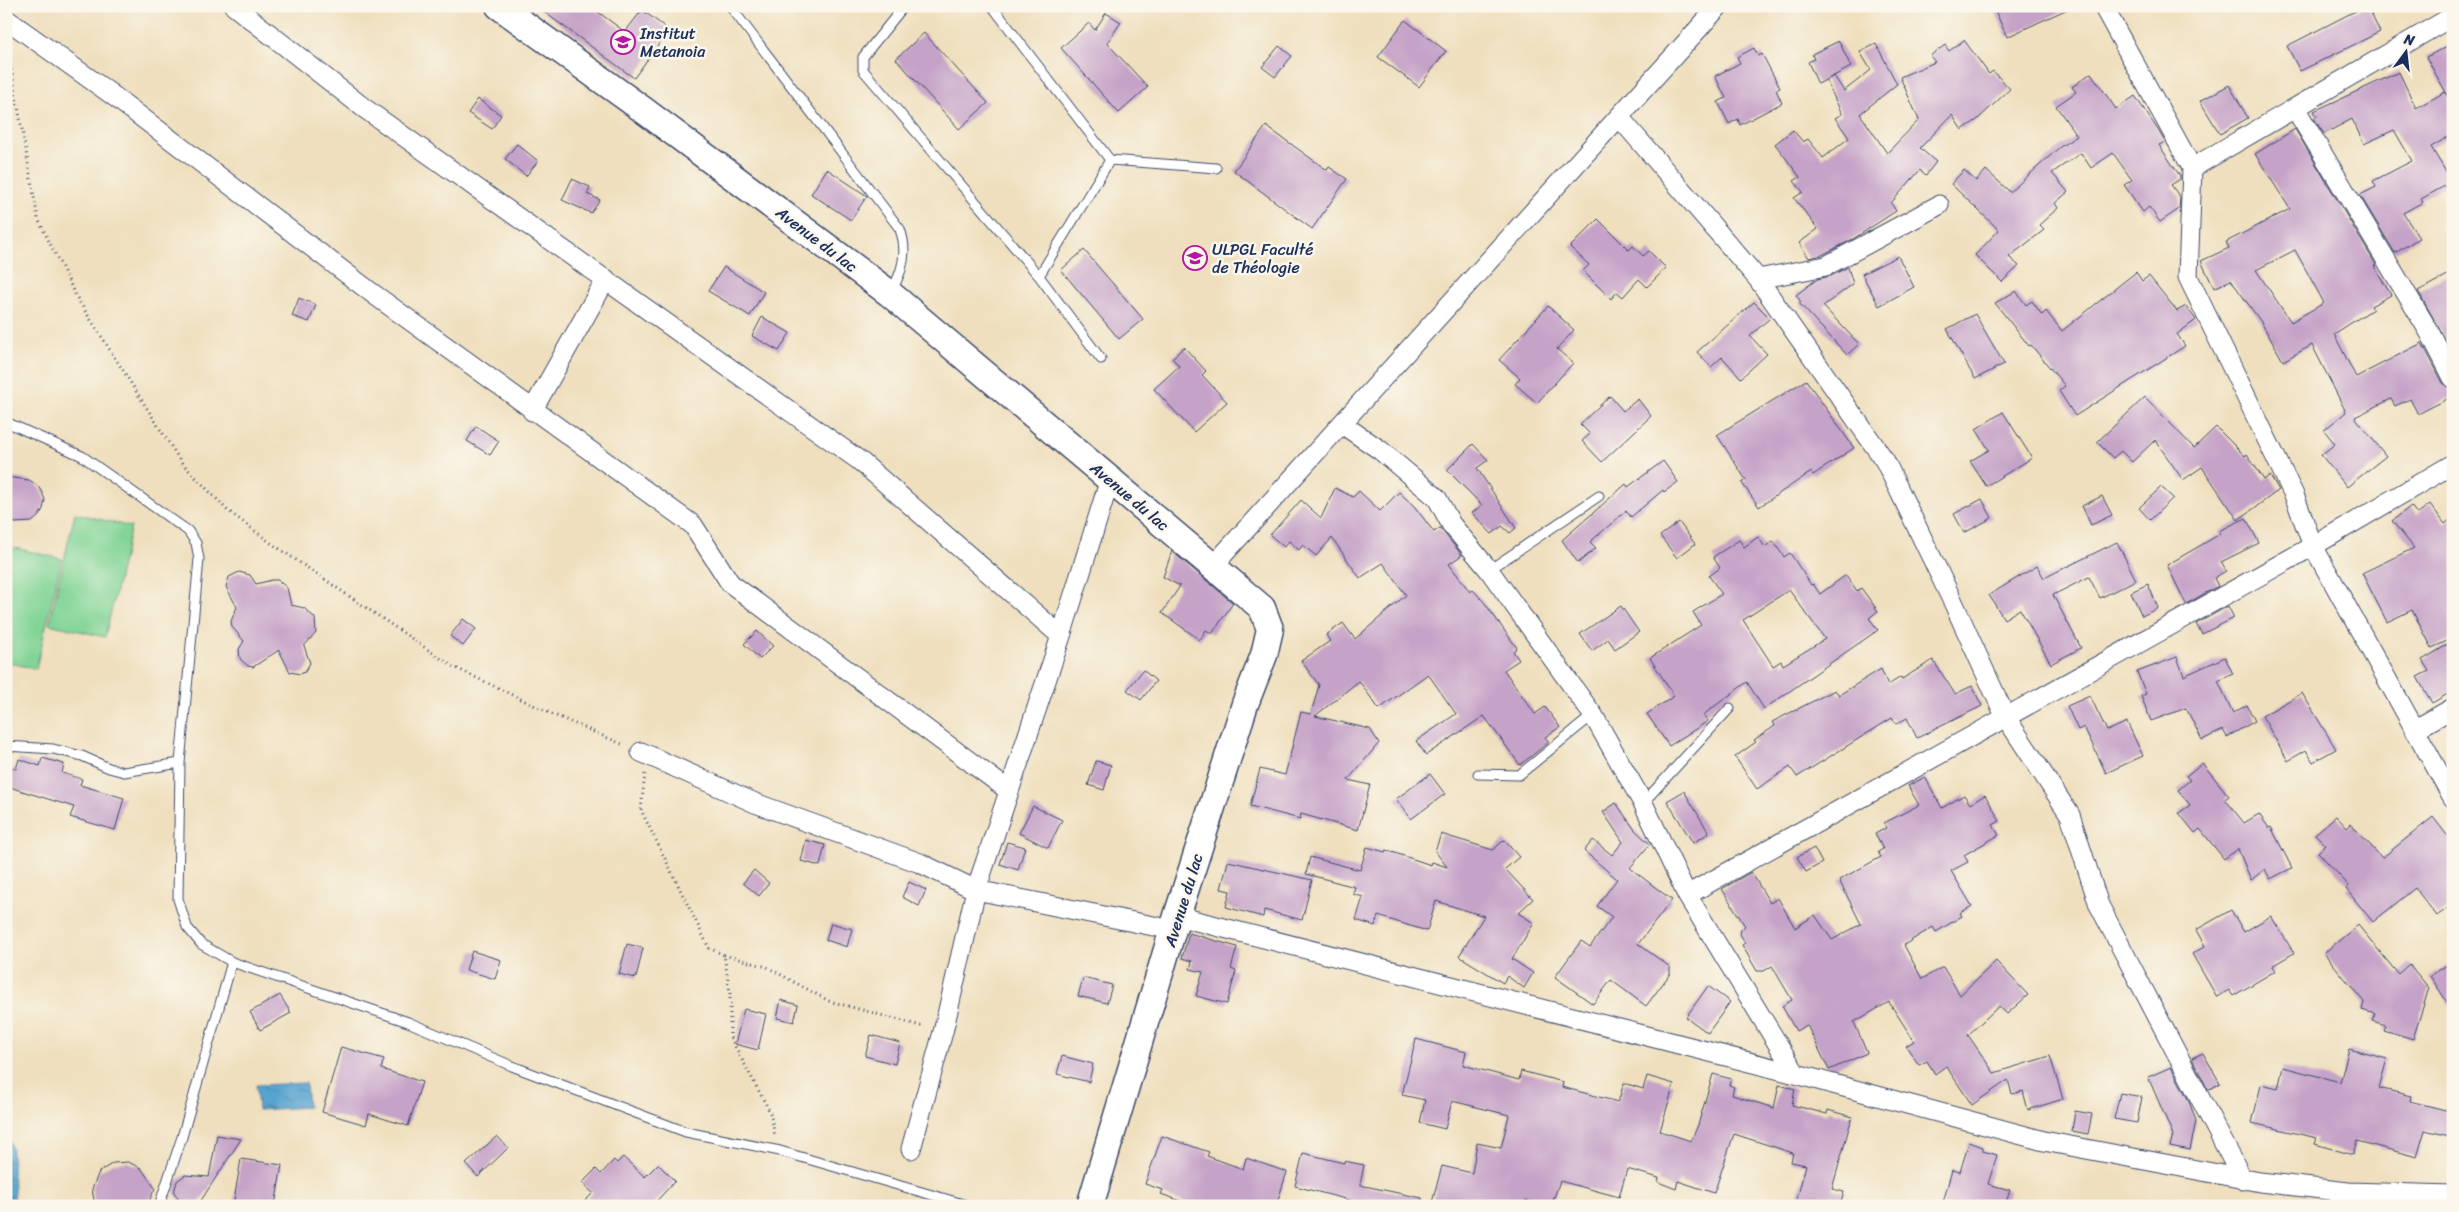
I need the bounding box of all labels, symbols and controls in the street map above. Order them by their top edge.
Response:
place label: Institut Metanoia [639,19,706,66]
text: N [2400,26,2417,53]
north arrow [2382,28,2432,78]
school or university icon: Institut Metanoia [610,29,636,55]
street label: Avenue du lac [768,198,864,280]
place label: ULPGL Faculté de Théologie [1212,235,1313,282]
school or university icon: ULPGL Faculté de Théologie [1182,245,1208,271]
street label: Avenue du lac [1082,453,1176,539]
street label: Avenue du lac [1155,850,1212,952]

